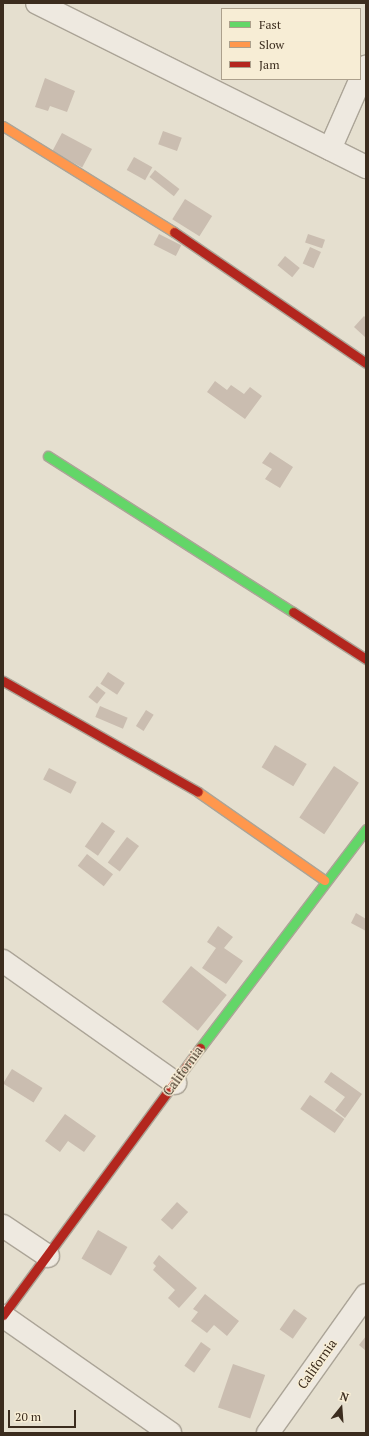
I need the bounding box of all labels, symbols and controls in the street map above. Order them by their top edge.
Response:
legend [221,8,361,80]
text: Fast [259,17,281,32]
text: Slow [259,37,284,52]
text: Jam [259,57,280,72]
street label: California [160,1043,206,1099]
street label: California [294,1336,340,1392]
north arrow [321,1388,361,1428]
text: N [338,1389,351,1404]
scale bar [10,1402,78,1428]
text: 20 m [15,1409,41,1424]

